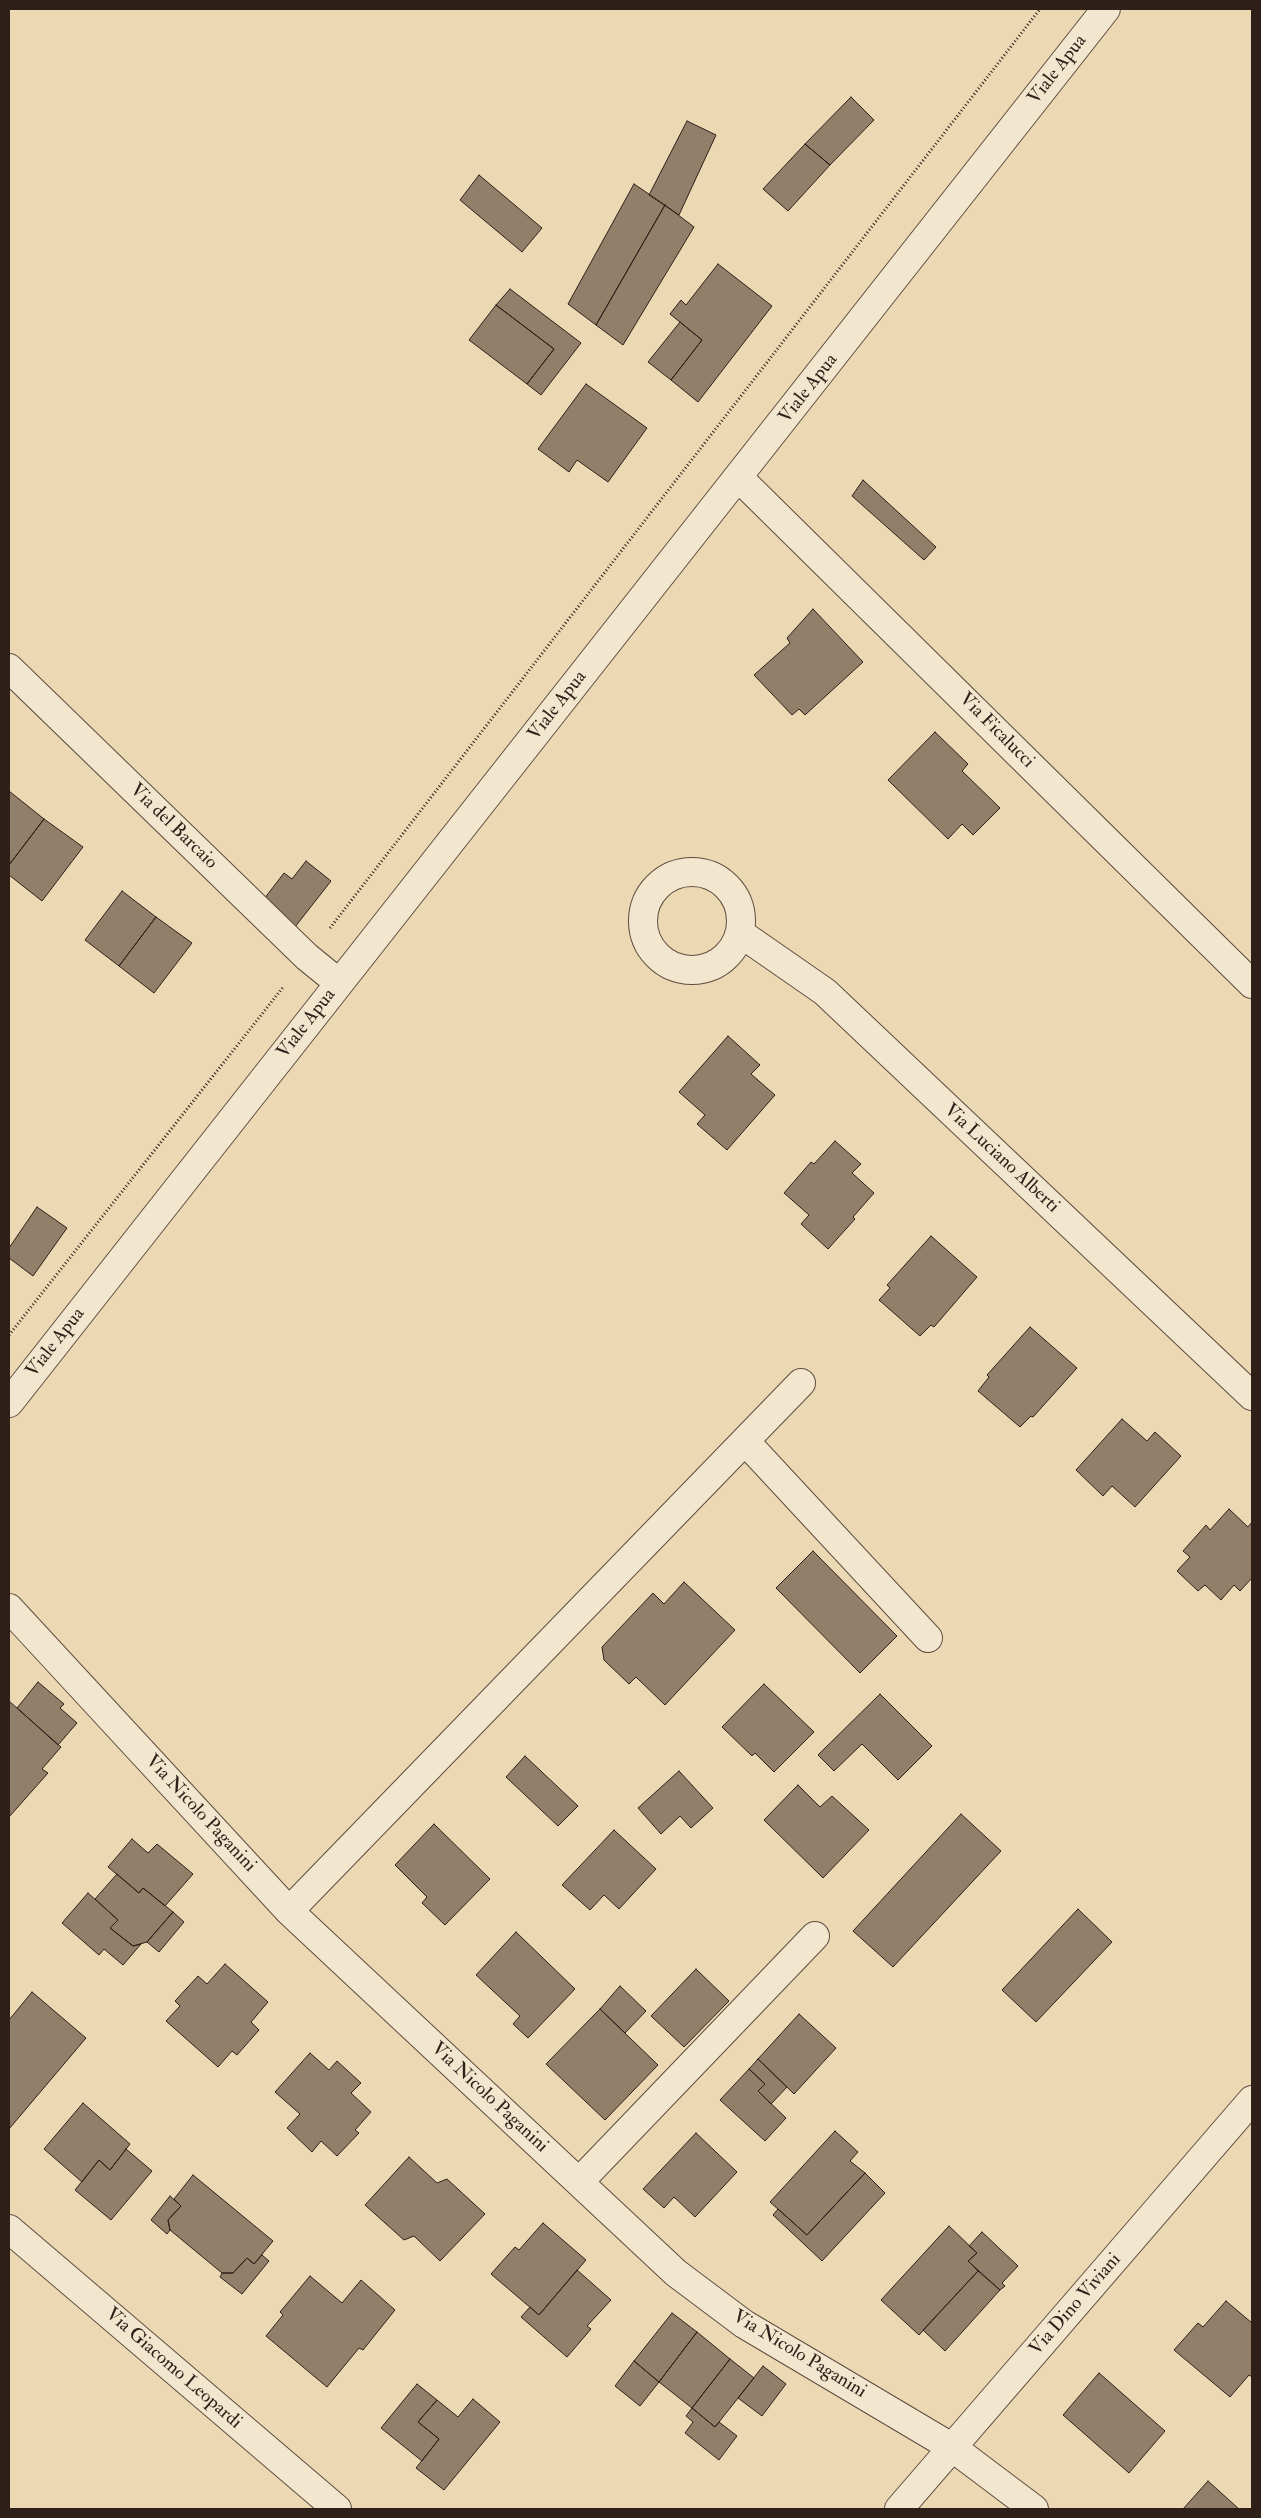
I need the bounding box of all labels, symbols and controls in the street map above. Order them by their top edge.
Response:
street label: Viale Apua [1024,31,1092,109]
street label: Viale Apua [775,350,843,428]
street label: Viale Apua [524,667,592,745]
street label: Via Ficalucci [954,689,1038,773]
street label: Via del Barcaio [124,779,222,875]
street label: Viale Apua [273,985,341,1063]
street label: Via Luciano Alberti [938,1100,1064,1218]
street label: Viale Apua [22,1304,90,1382]
street label: Via Nicolo Paganini [140,1751,260,1877]
street label: Via Nicolo Paganini [426,2038,552,2158]
street label: Via Dino Viviani [1025,2249,1127,2361]
street label: Via Giacomo Leopardi [100,2304,246,2434]
street label: Via Nicolo Paganini [728,2306,870,2404]

